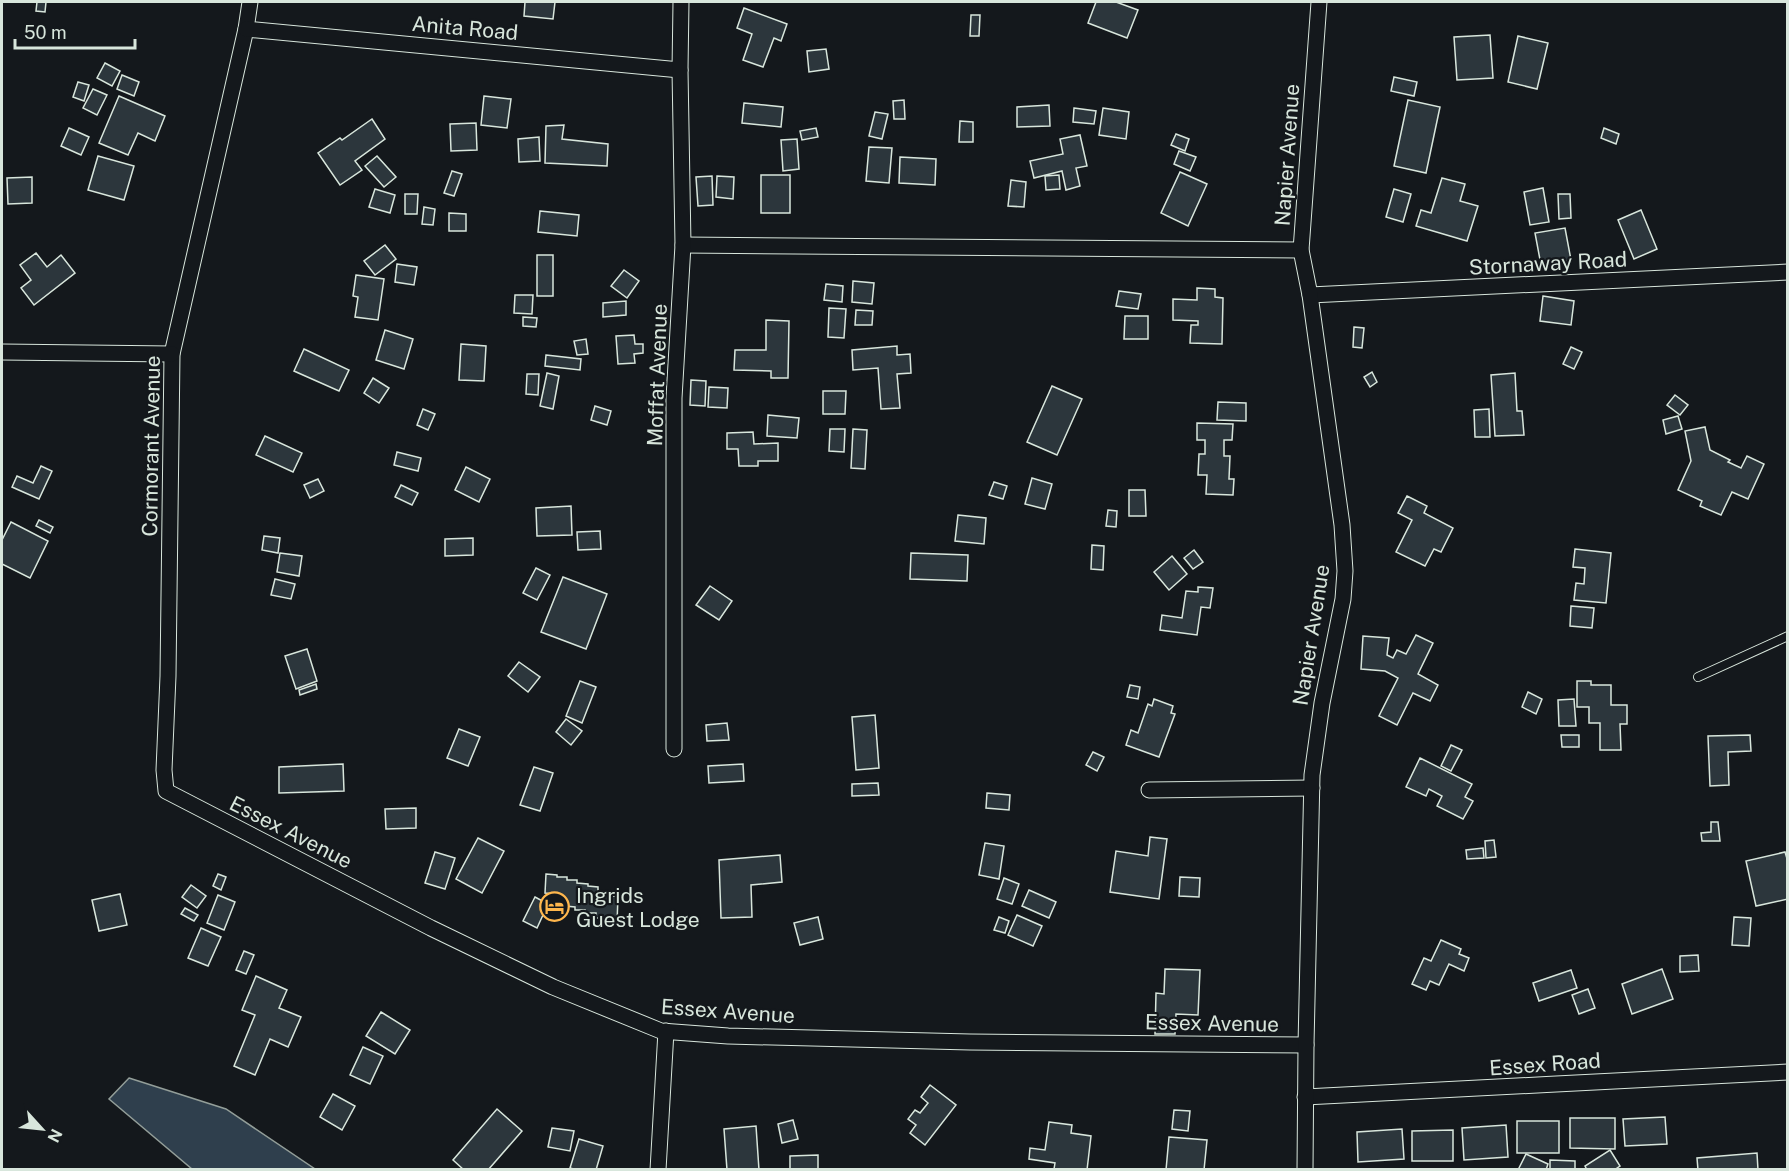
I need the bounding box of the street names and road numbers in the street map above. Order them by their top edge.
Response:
street label: Anita Road [411,11,519,45]
street label: Napier Avenue [1270,83,1304,227]
street label: Stornaway Road [1468,246,1628,280]
street label: Moffat Avenue [642,303,672,447]
street label: Cormorant Avenue [137,355,165,537]
street label: Napier Avenue [1288,563,1334,707]
street label: Essex Avenue [226,790,356,874]
street label: Essex Avenue [660,994,796,1028]
street label: Essex Avenue [1145,1009,1279,1037]
street label: Essex Road [1488,1048,1602,1080]

